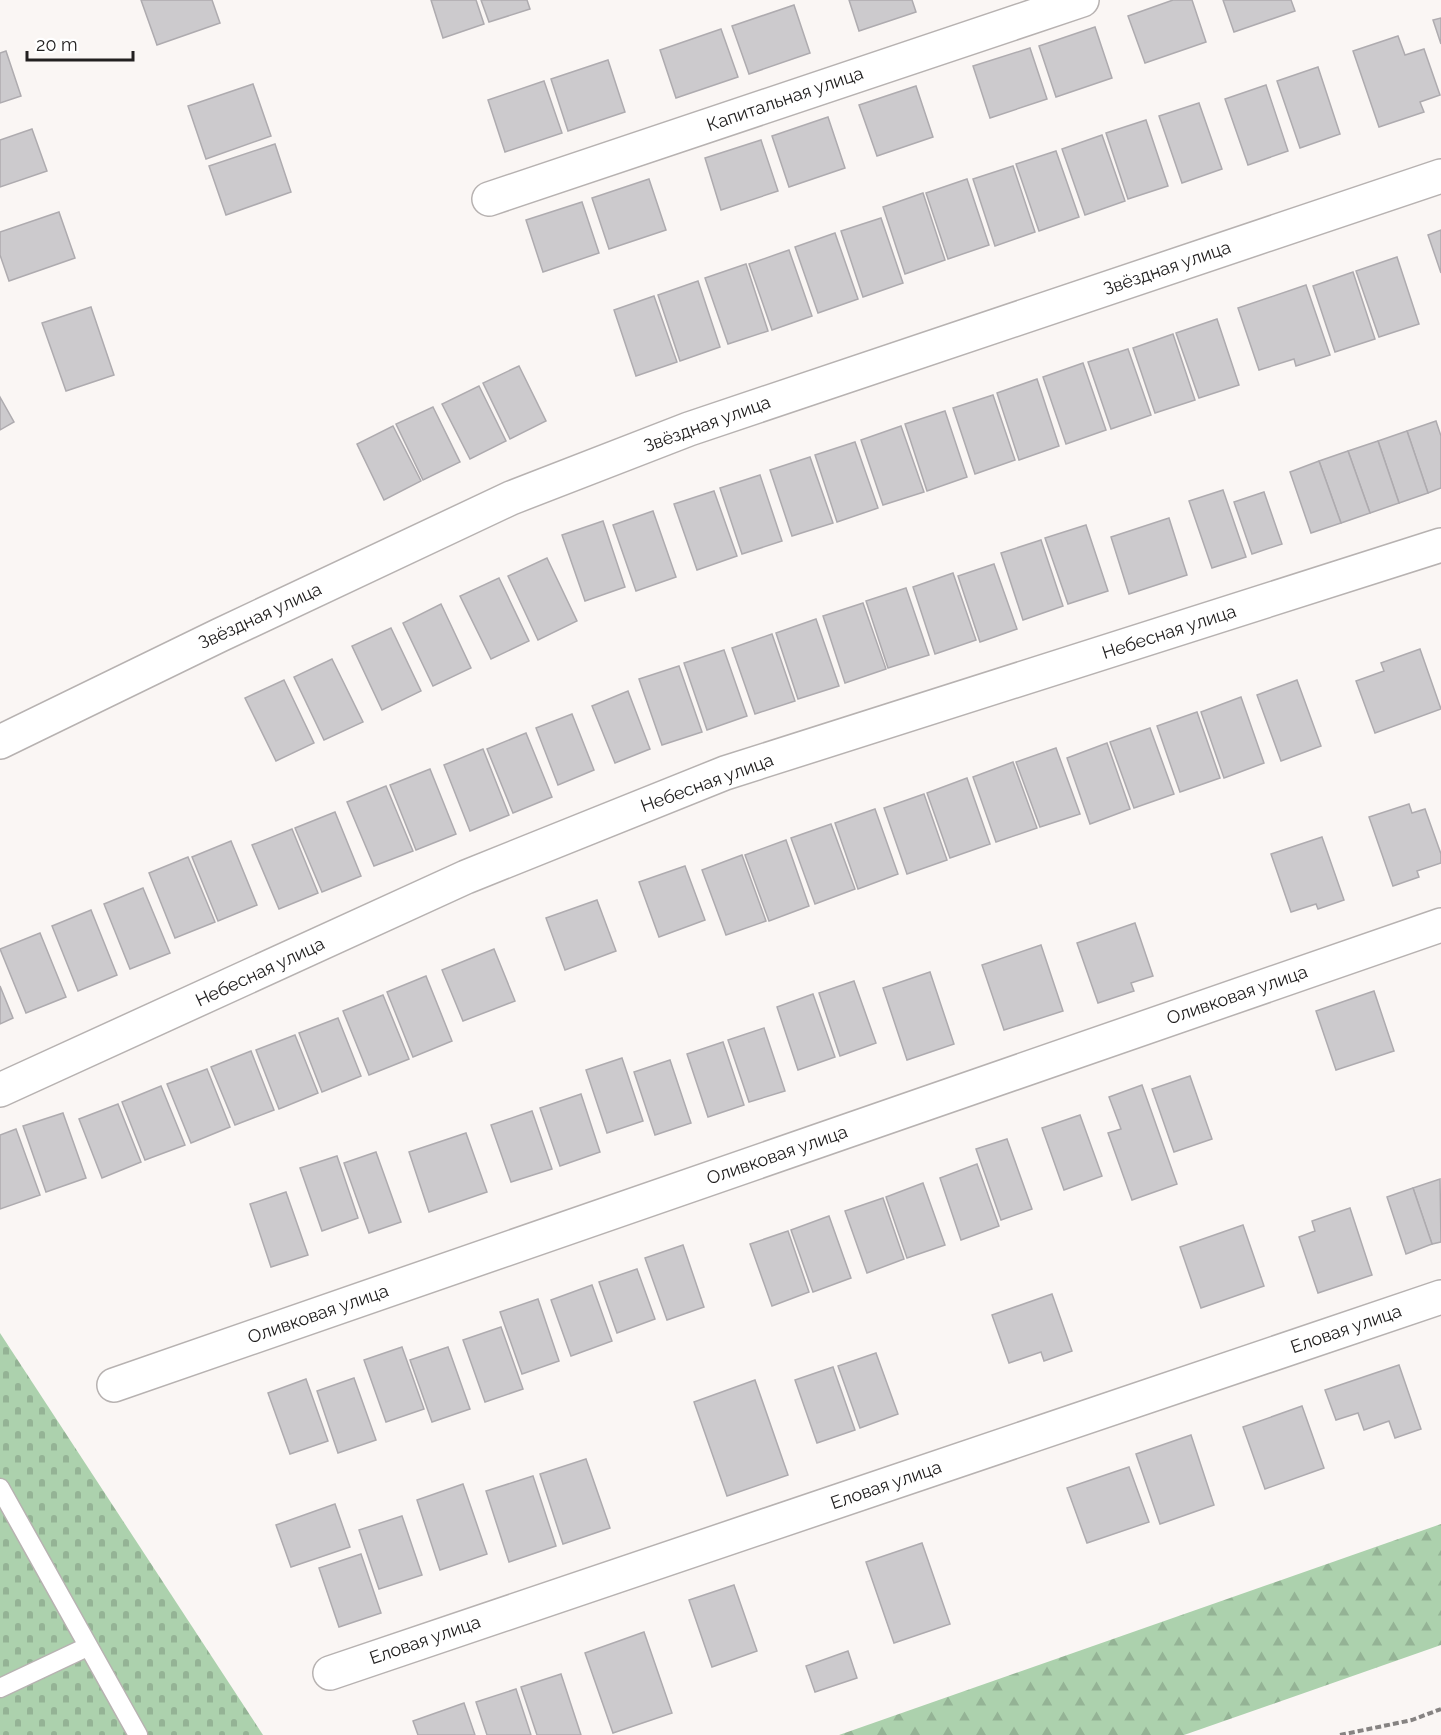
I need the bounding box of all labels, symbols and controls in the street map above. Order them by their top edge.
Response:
scale bar [27,24,134,62]
text: 20 m [36,34,78,55]
street label: Капитальная улица [704,62,866,135]
street label: Звёздная улица [1100,236,1233,299]
street label: Звёздная улица [641,391,773,456]
street label: Звёздная улица [195,578,325,653]
street label: Небесная улица [1099,600,1239,663]
street label: Небесная улица [638,749,776,816]
street label: Небесная улица [192,933,328,1011]
street label: Оливковая улица [1164,961,1310,1028]
street label: Оливковая улица [704,1121,850,1188]
street label: Оливковая улица [245,1280,391,1347]
street label: Еловая улица [1288,1300,1404,1357]
street label: Еловая улица [828,1456,944,1513]
street label: Еловая улица [367,1611,483,1668]

